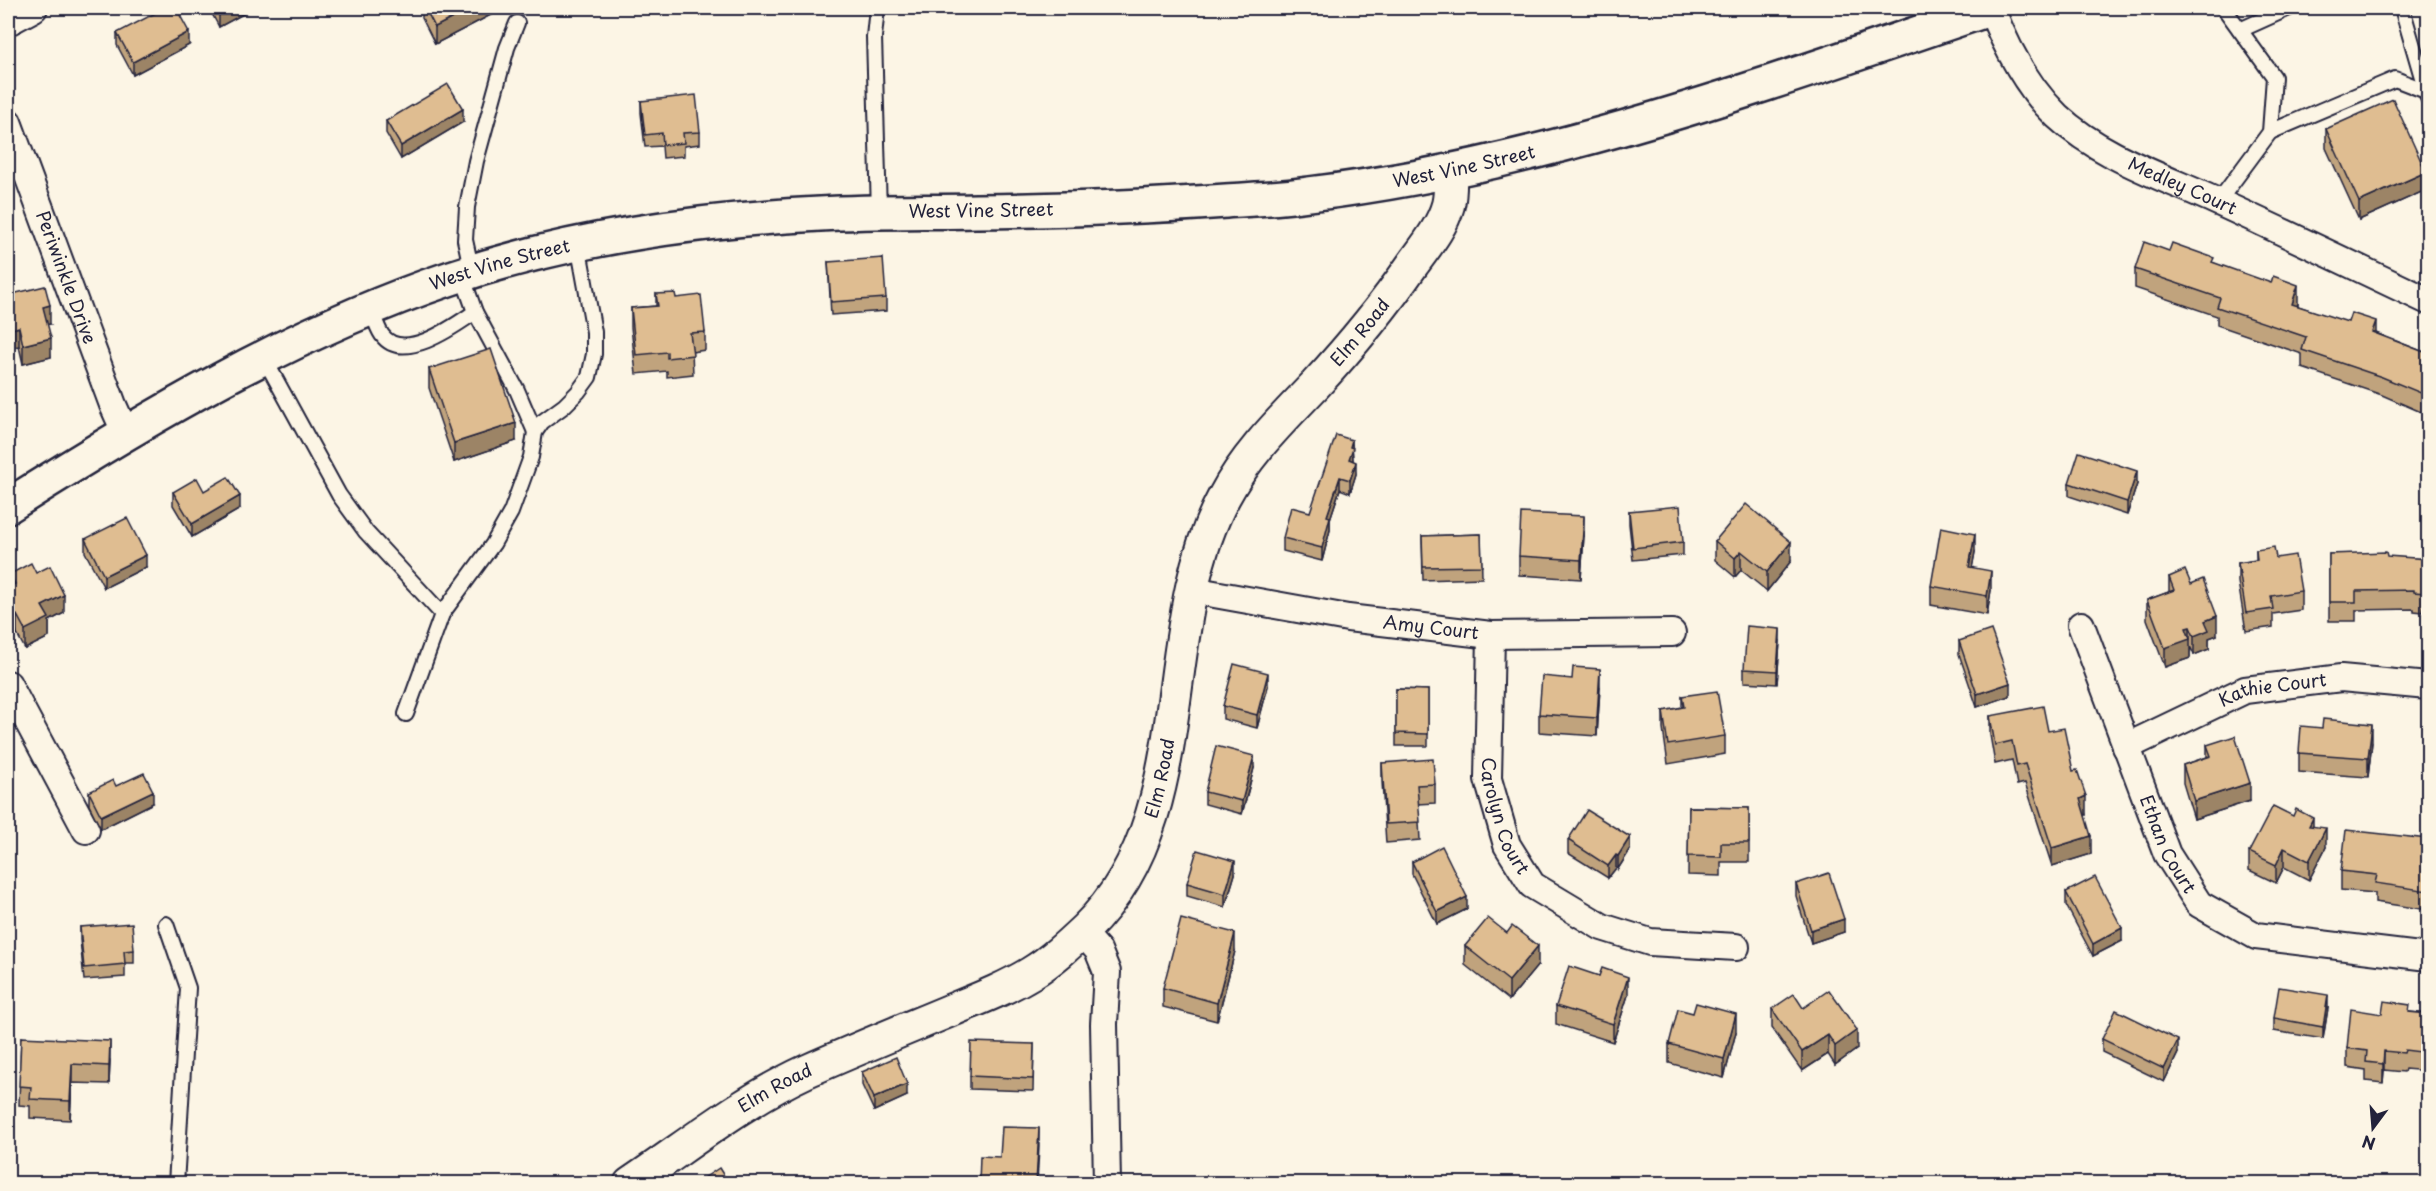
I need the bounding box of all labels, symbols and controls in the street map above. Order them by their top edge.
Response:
street label: West Vine Street [1390,137,1538,194]
street label: Medley Court [2124,149,2242,221]
street label: West Vine Street [908,194,1054,224]
street label: Periwinkle Drive [30,207,104,347]
street label: West Vine Street [425,231,572,297]
street label: Elm Road [1323,292,1396,372]
street label: Amy Court [1382,607,1480,645]
street label: Kathie Court [2213,665,2328,713]
street label: Elm Road [1137,736,1180,821]
street label: Carolyn Court [1476,757,1537,879]
street label: Ethan Court [2134,791,2204,898]
street label: Elm Road [732,1056,816,1119]
north arrow [2343,1098,2403,1158]
text: N [2359,1130,2378,1157]

